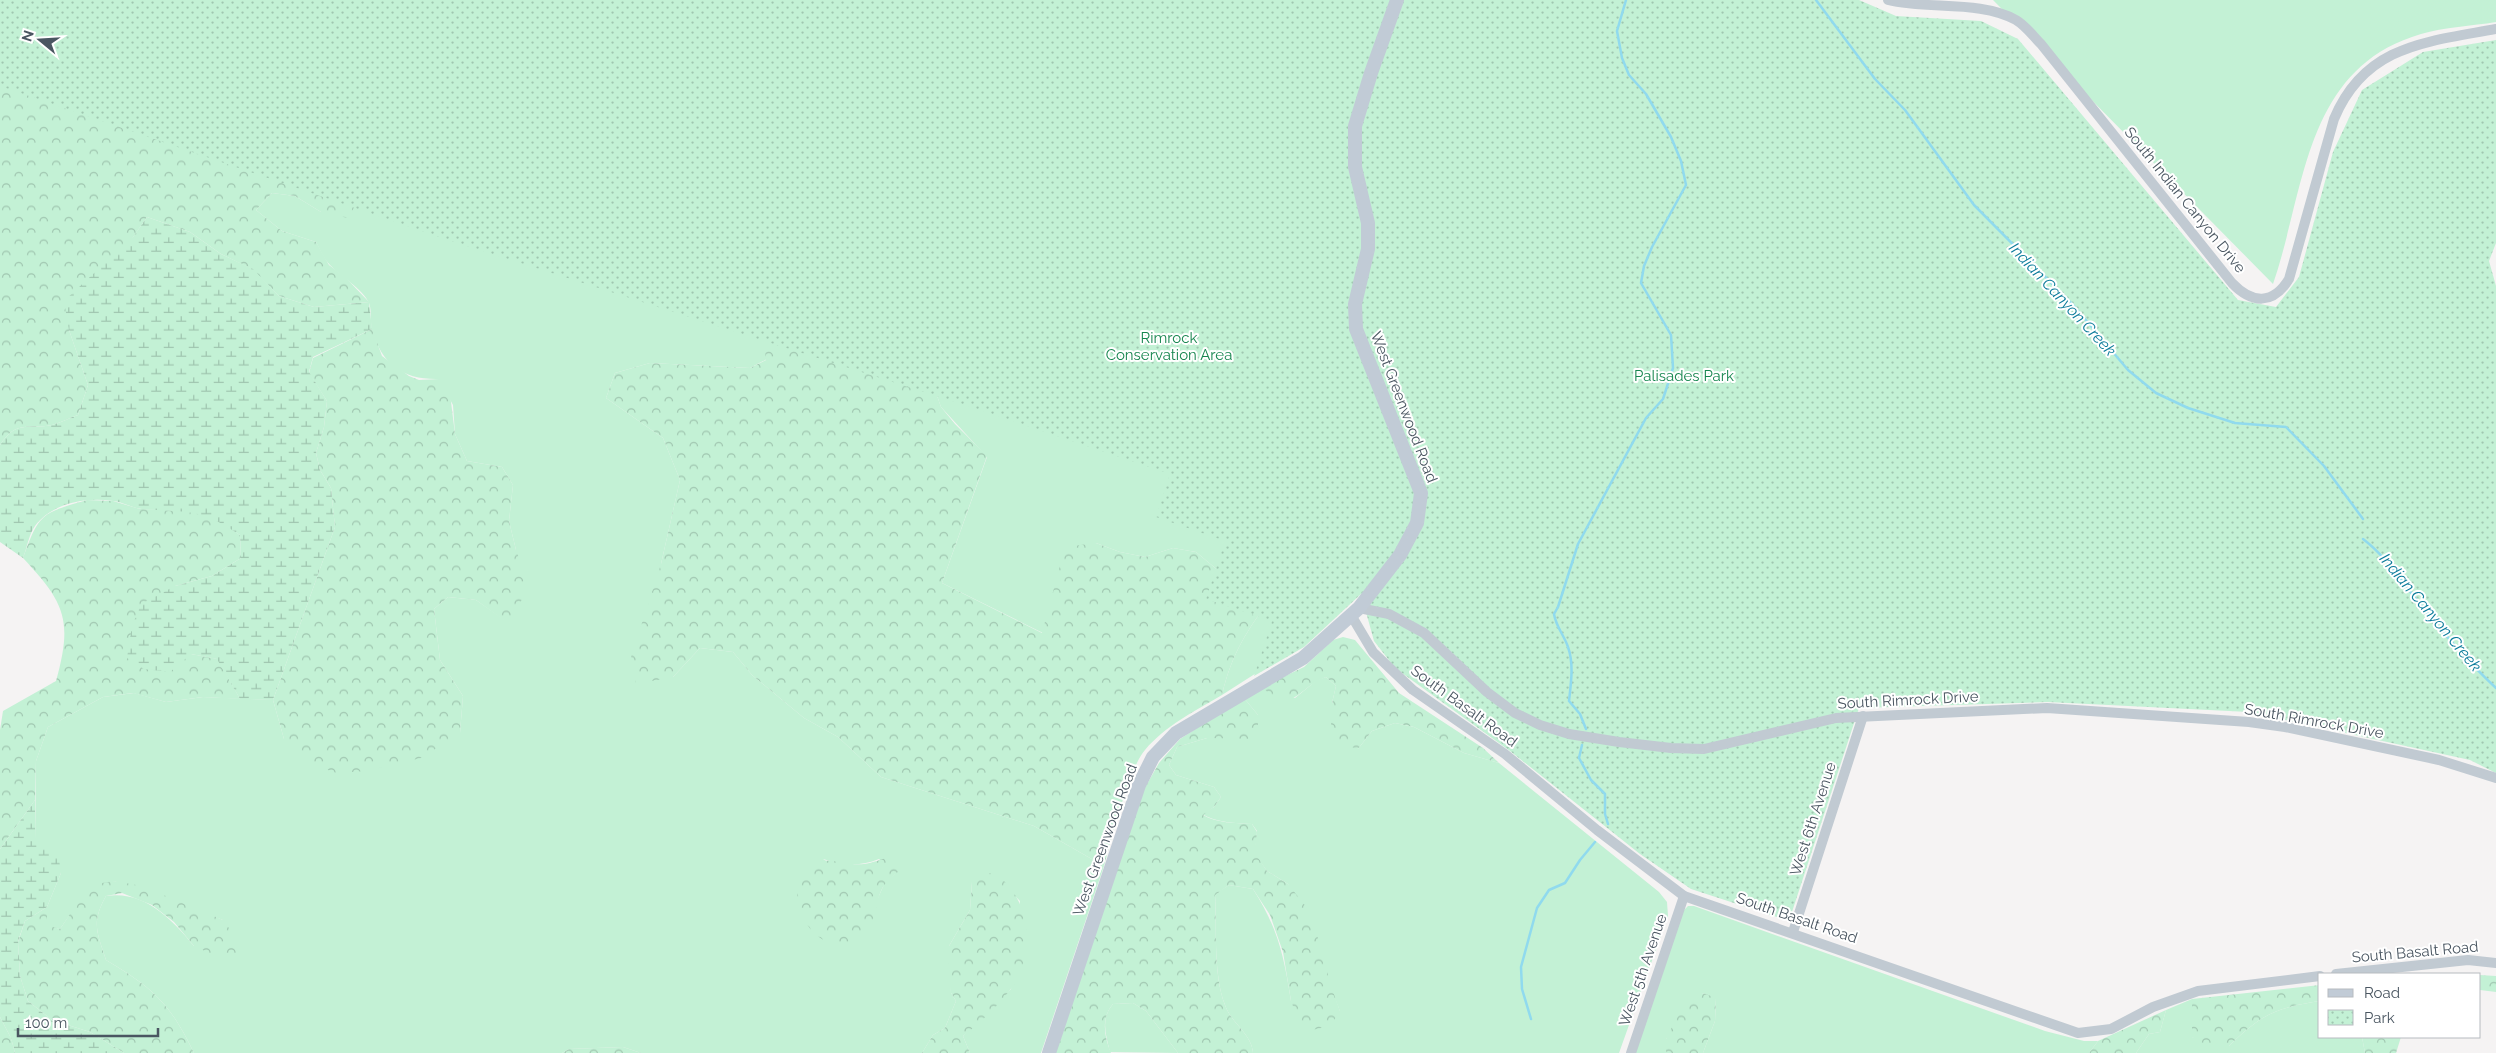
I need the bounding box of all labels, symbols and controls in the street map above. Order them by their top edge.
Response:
north arrow [15,15,65,65]
text: N [18,28,37,44]
street label: South Indian Canyon Drive [2121,123,2250,277]
water label: Indian Canyon Creek [2005,239,2120,360]
park label: Rimrock Conservation Area [1106,329,1232,364]
street label: West Greenwood Road [1367,329,1441,485]
park label: Palisades Park [1634,367,1734,385]
water label: Indian Canyon Creek [2376,549,2486,676]
street label: South Basalt Road [1407,661,1521,751]
street label: South Rimrock Drive [1837,687,1979,713]
street label: South Rimrock Drive [2243,700,2385,742]
street label: West 6th Avenue [1786,760,1840,878]
street label: West Greenwood Road [1069,762,1141,918]
street label: South Basalt Road [1734,889,1860,947]
street label: West 5th Avenue [1615,911,1671,1028]
street label: South Basalt Road [2351,937,2479,967]
legend [2318,973,2481,1038]
text: Road [2364,984,2400,1002]
scale bar [18,1006,158,1038]
text: Park [2364,1009,2395,1027]
text: 100 m [25,1014,67,1032]

